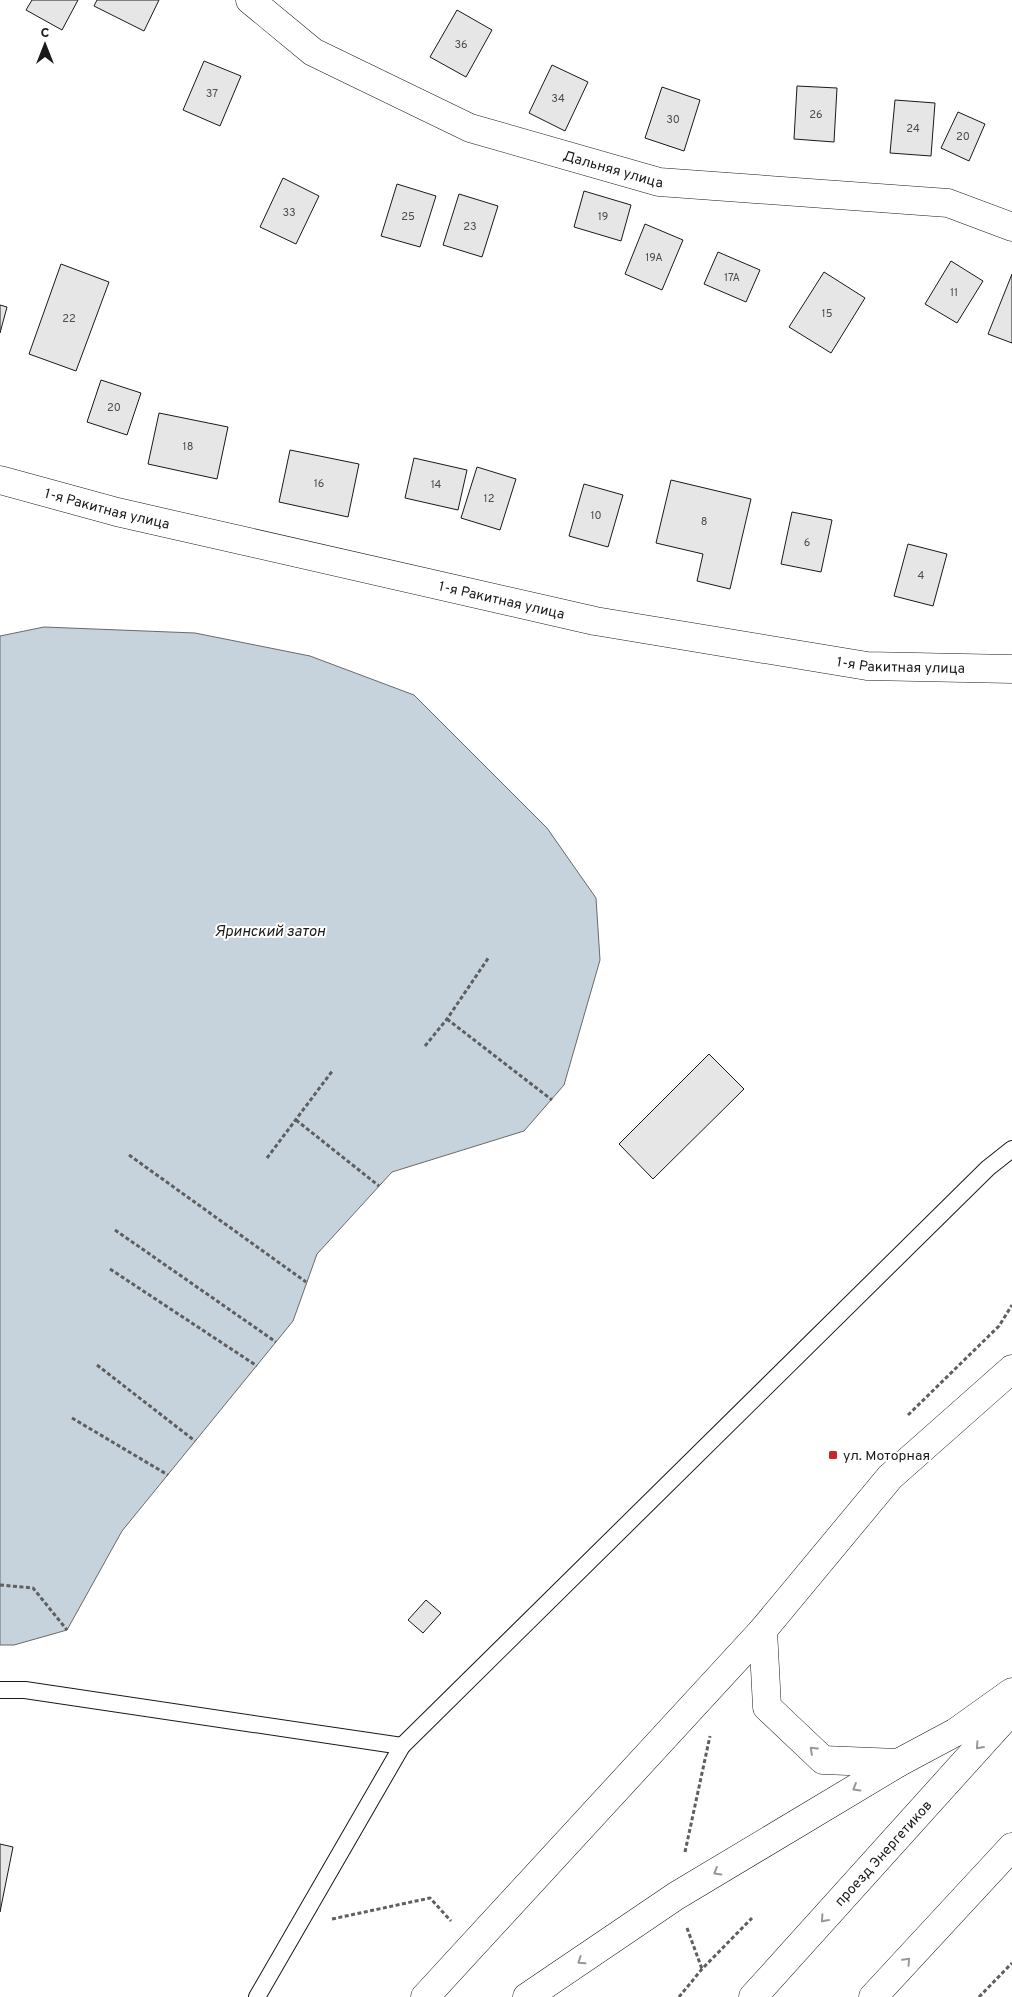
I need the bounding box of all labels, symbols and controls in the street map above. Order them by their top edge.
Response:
north arrow [20,20,70,70]
text: С [41,25,50,42]
house number: 36 [454,38,468,52]
house number: 37 [206,87,218,101]
house number: 34 [551,92,565,106]
house number: 26 [809,108,823,122]
house number: 30 [666,113,680,127]
house number: 24 [906,122,920,136]
house number: 20 [956,130,970,144]
street label: Дальняя улица [561,148,663,192]
house number: 33 [282,206,296,220]
house number: 25 [401,210,415,224]
house number: 19 [598,210,608,224]
house number: 23 [463,220,477,234]
house number: 19А [645,251,663,265]
house number: 17А [724,271,740,285]
house number: 11 [950,286,958,300]
house number: 15 [822,307,833,321]
house number: 22 [62,312,76,326]
house number: 20 [107,401,121,415]
house number: 18 [183,440,193,454]
house number: 16 [314,477,324,491]
house number: 14 [431,478,442,492]
street label: 1-я Ракитная улица [42,486,171,534]
house number: 12 [484,492,494,506]
house number: 10 [590,509,602,523]
house number: 8 [701,515,707,529]
house number: 6 [804,536,810,550]
house number: 4 [918,569,925,583]
street label: 1-я Ракитная улица [437,579,566,624]
street label: 1-я Ракитная улица [835,654,965,678]
water label: Яринский затон [215,923,325,942]
place label: ул. Моторная [843,1448,930,1465]
marker: ул. Моторная [827,1449,839,1461]
one-way arrow [976,1741,985,1750]
one-way arrow [809,1747,818,1756]
one-way arrow [852,1781,861,1791]
street label: проезд Энергетиков [832,1798,936,1910]
one-way arrow [713,1865,722,1875]
one-way arrow [820,1913,829,1922]
one-way arrow [577,1954,586,1964]
one-way arrow [901,1958,910,1967]

